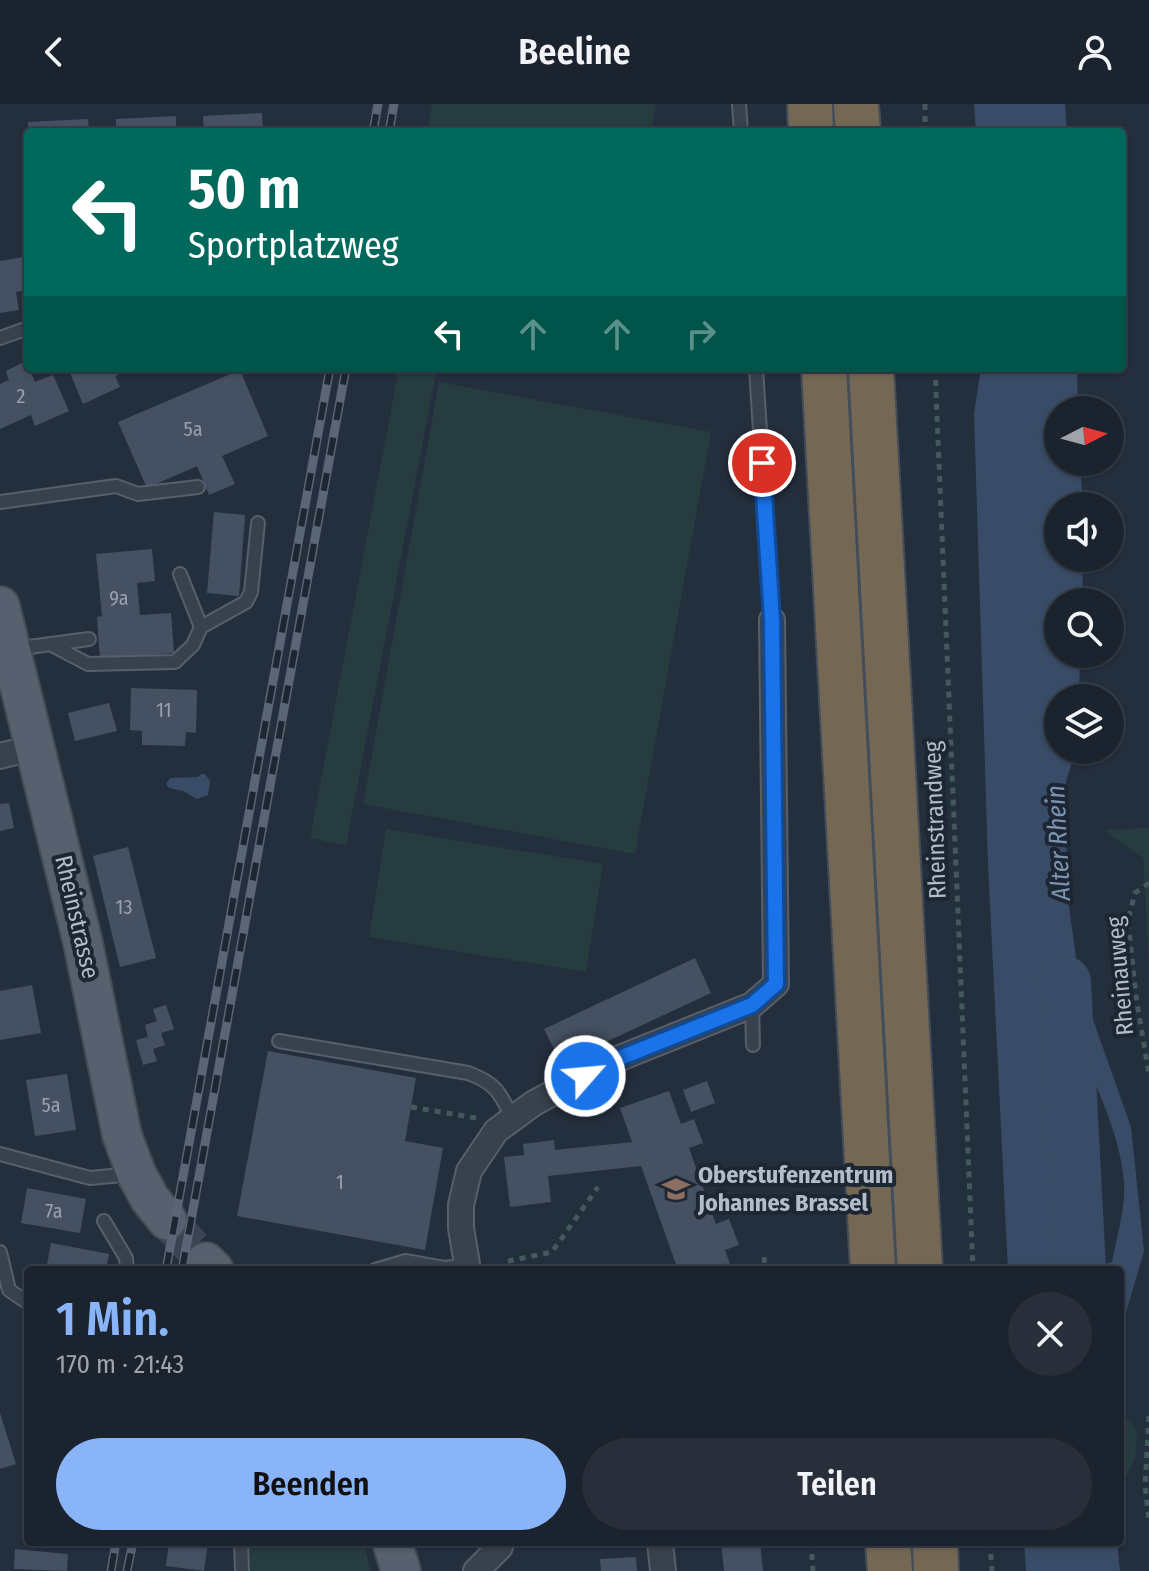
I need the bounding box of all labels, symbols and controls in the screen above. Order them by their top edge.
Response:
icon: back [32,30,76,74]
text: Beeline [518,30,631,74]
icon: person [1073,30,1117,74]
text: 50 m [188,156,300,223]
icon: left [56,160,160,264]
text: Sportplatzweg [188,224,399,268]
icon: left [427,312,471,356]
icon: ahead [511,312,555,356]
icon: ahead [595,312,639,356]
icon: right [679,312,723,356]
house number: 2 [17,384,26,408]
north arrow [1044,396,1124,476]
map controls [1044,396,1124,764]
house number: 5a [184,417,202,441]
pin [728,429,796,497]
icon: arrive [740,441,784,485]
button: sound [1044,492,1124,572]
house number: 9a [109,586,129,610]
button: search [1044,588,1124,668]
button: layers [1044,684,1124,764]
house number: 11 [156,698,172,722]
street label: Rheinstrandweg [918,740,952,900]
water label: Alter Rhein [1040,784,1077,903]
street label: Rheinstrasse [49,853,105,981]
house number: 13 [116,895,132,919]
street label: Rheinauweg [1101,915,1139,1037]
position arrow [543,1034,627,1118]
house number: 5a [42,1093,60,1117]
place label: Oberstufenzentrum Johannes Brassel [697,1161,893,1217]
house number: 1 [336,1170,344,1194]
school or university icon: Oberstufenzentrum Johannes Brassel [661,1174,691,1204]
house number: 7a [45,1199,63,1223]
text: 1 Min. [56,1290,169,1348]
button: close [1008,1292,1092,1376]
text: 170 m · 21:43 [56,1349,184,1380]
button: Beenden [56,1438,566,1530]
button: Teilen [582,1438,1092,1530]

